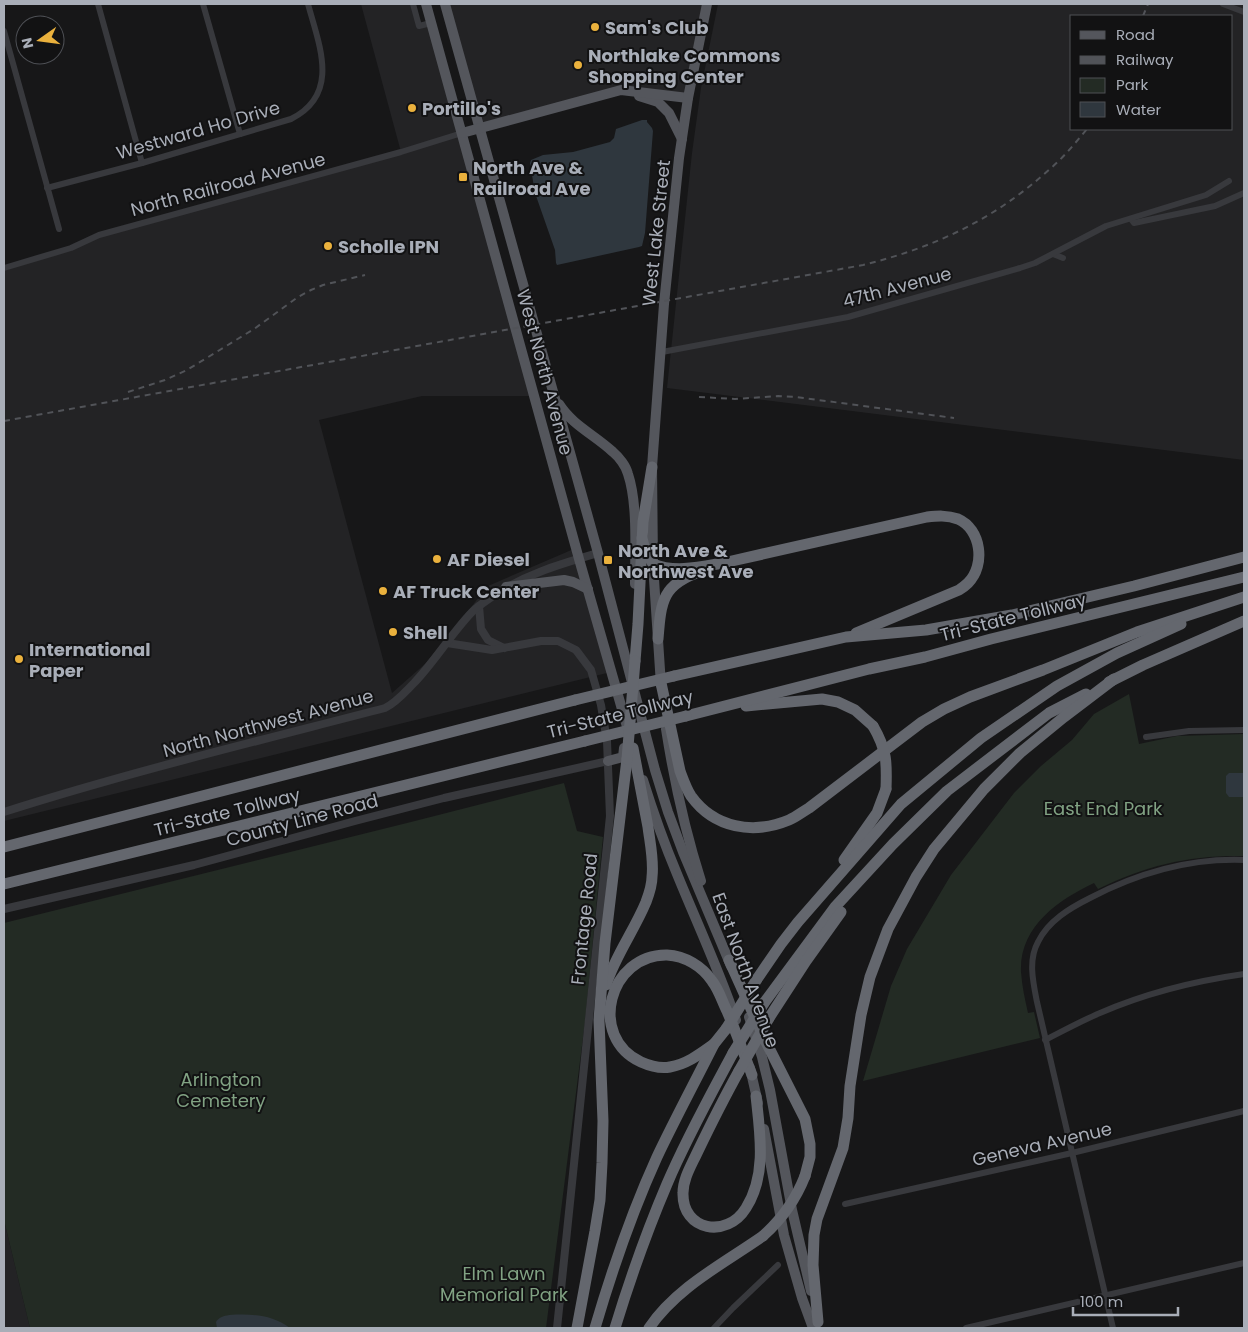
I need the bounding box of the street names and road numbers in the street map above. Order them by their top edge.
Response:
street label: Westward Ho Drive [113,95,283,165]
street label: North Railroad Avenue [128,146,328,222]
street label: West Lake Street [636,158,676,308]
street label: 47th Avenue [840,260,954,314]
street label: West North Avenue [511,286,579,458]
street label: Tri-State Tollway [937,587,1089,647]
street label: North Northwest Avenue [160,683,376,763]
street label: Tri-State Tollway [544,684,696,744]
street label: Tri-State Tollway [151,782,303,842]
street label: County Line Road [223,788,381,852]
street label: Frontage Road [565,852,603,986]
street label: East North Avenue [706,889,786,1051]
street label: Geneva Avenue [970,1116,1114,1172]

